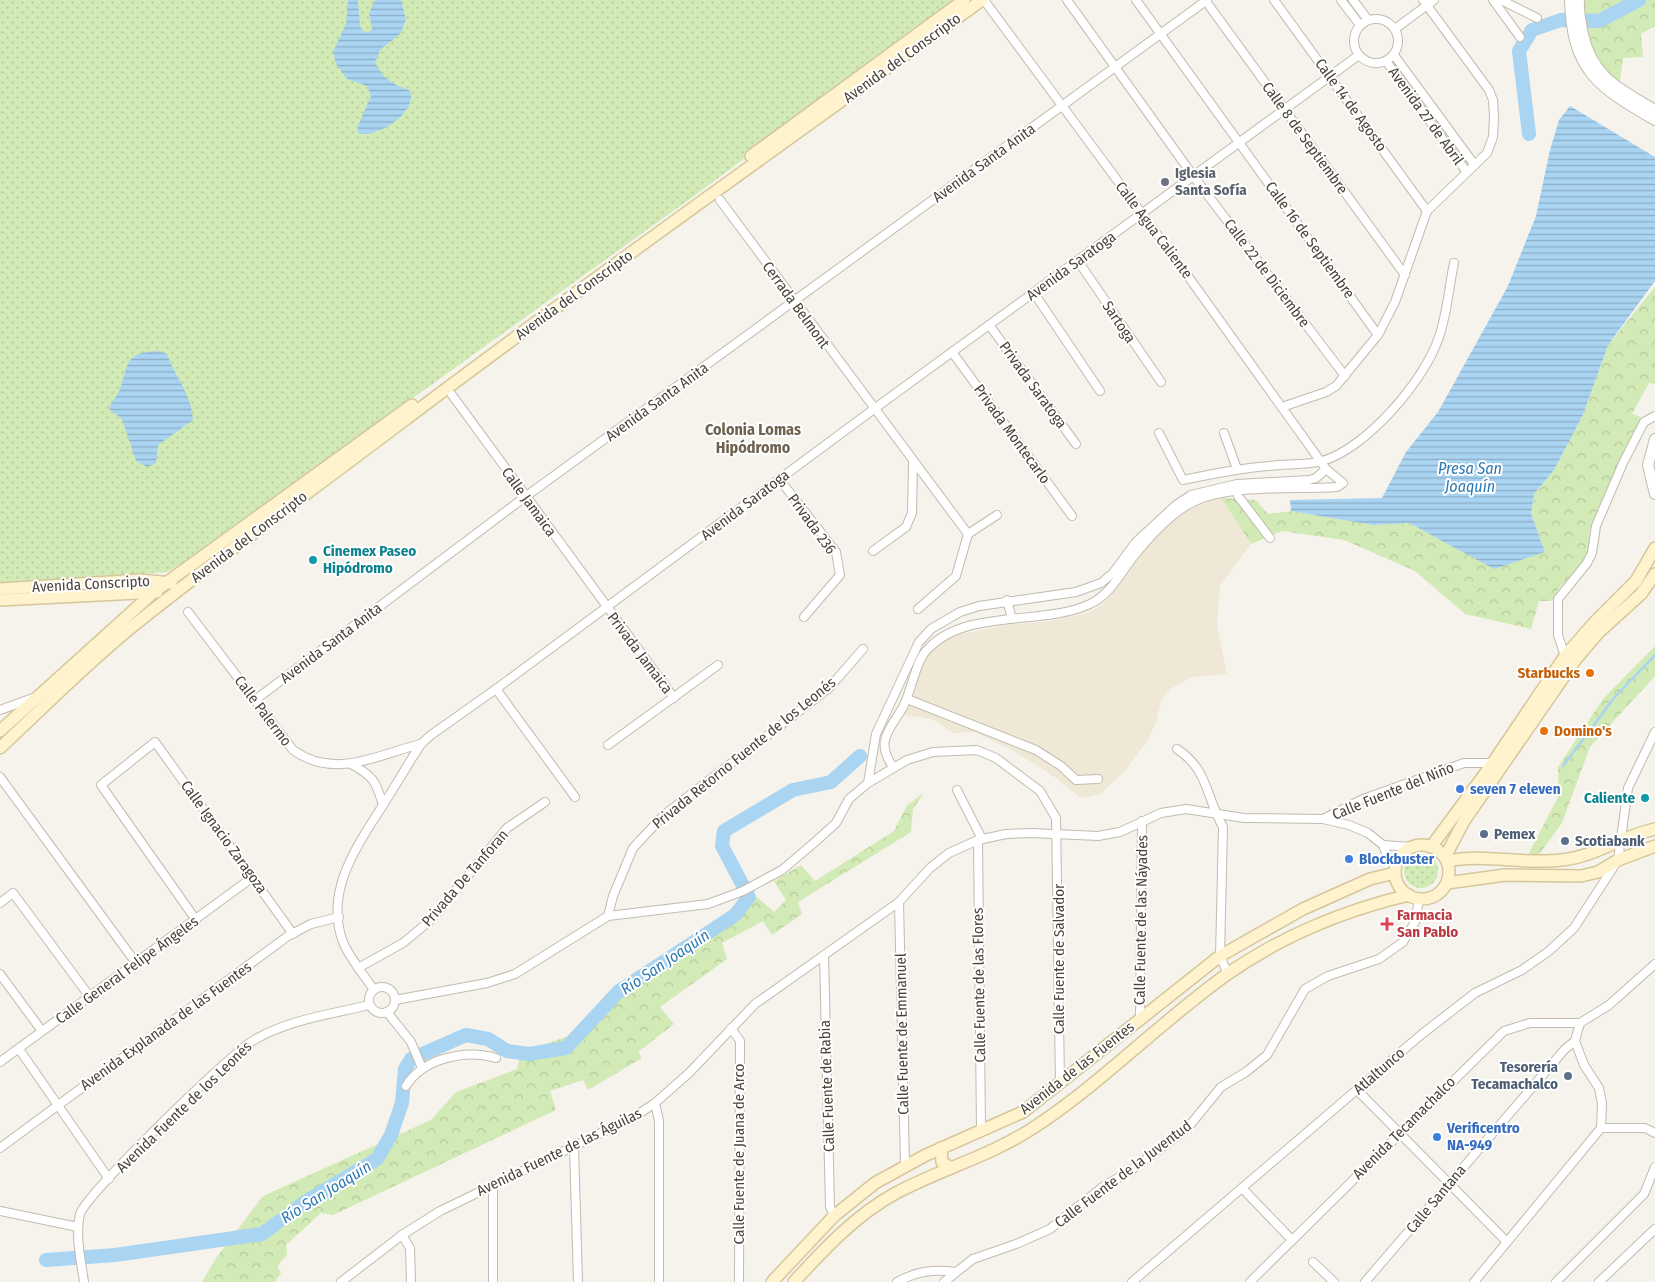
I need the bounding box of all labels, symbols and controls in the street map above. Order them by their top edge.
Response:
street label: Avenida del Conscripto [840,9,964,107]
street label: Calle 14 de Agosto [1311,55,1391,155]
street label: Avenida 27 de Abril [1384,64,1468,168]
street label: Calle 8 de Septiembre [1258,78,1352,198]
street label: Avenida Santa Anita [929,120,1039,206]
place label: Iglesia Santa Sofía [1175,164,1247,199]
marker: Iglesia Santa Sofía [1159,176,1171,188]
street label: Calle Agua Caliente [1112,178,1196,282]
street label: Calle 16 de Septiembre [1262,178,1358,302]
street label: Calle 22 de Diciembre [1220,215,1314,331]
street label: Avenida Saratoga [1023,228,1119,304]
street label: Avenida del Conscripto [512,246,636,344]
street label: Cerrada Belmont [759,258,834,352]
street label: Sartoga [1098,298,1140,346]
street label: Privada Saratoga [995,338,1071,432]
street label: Avenida Santa Anita [602,359,712,445]
street label: Privada Montecarlo [970,381,1054,487]
district label: Colonia Lomas Hipódromo [705,420,801,457]
water label: Presa San Joaquín [1438,459,1502,496]
street label: Calle Jamaica [498,464,560,540]
street label: Avenida Saratoga [697,466,793,544]
street label: Avenida del Conscripto [187,487,311,587]
street label: Privada 236 [784,490,840,558]
place label: Cinemex Paseo Hipódromo [323,542,416,577]
marker: Cinemex Paseo Hipódromo [307,554,319,566]
street label: Avenida Conscripto [32,572,151,596]
street label: Avenida Santa Anita [277,599,385,687]
street label: Privada Jamaica [604,609,676,697]
place label: Starbucks [1518,664,1580,682]
marker: Starbucks [1584,667,1596,679]
street label: Calle Palermo [231,672,295,750]
street label: Privada Retorno Fuente de los Leonés [649,673,839,833]
place label: Domino's [1554,722,1612,740]
marker: Domino's [1538,725,1550,737]
street label: Calle Fuente del Niño [1329,758,1457,824]
street label: Calle Ignacio Zaragoza [177,777,271,897]
place label: seven 7 eleven [1470,780,1561,798]
marker: seven 7 eleven [1454,783,1466,795]
place label: Caliente [1584,789,1635,807]
marker: Caliente [1639,792,1651,804]
place label: Pemex [1494,825,1536,843]
street label: Privada De Tanforan [418,826,512,930]
marker: Pemex [1478,828,1490,840]
place label: Scotiabank [1575,832,1645,850]
street label: Calle Fuente de las Náyades [1131,835,1151,1005]
marker: Scotiabank [1559,835,1571,847]
place label: Blockbuster [1359,850,1435,868]
marker: Blockbuster [1343,853,1355,865]
street label: Calle Fuente de Salvador [1050,883,1068,1034]
place label: Farmacia San Pablo [1397,906,1458,941]
street label: Calle Fuente de las Flores [969,907,989,1063]
street label: Calle General Felipe Ángeles [52,912,202,1028]
marker: Farmacia San Pablo [1381,918,1393,930]
water label: Río San Joaquín [617,925,713,999]
street label: Calle Fuente de Emmanuel [892,953,912,1115]
street label: Avenida Explanada de las Fuentes [77,958,255,1094]
street label: Avenida de las Fuentes [1016,1018,1138,1118]
street label: Calle Fuente de Rabia [816,1020,838,1152]
street label: Avenida Fuente de los Leonés [113,1038,255,1176]
street label: Atlaltunco [1350,1044,1409,1098]
place label: Tesorería Tecamachalco [1471,1058,1559,1093]
street label: Calle Fuente de Juana de Arco [730,1063,748,1245]
marker: Tesorería Tecamachalco [1562,1070,1574,1082]
street label: Avenida Tecamachalco [1349,1073,1459,1183]
street label: Avenida Fuente de las Águilas [474,1104,644,1200]
street label: Calle Fuente de la Juventud [1051,1117,1195,1231]
place label: Verificentro NA-949 [1446,1119,1520,1154]
marker: Verificentro NA-949 [1431,1131,1443,1143]
water label: Río San Joaquín [277,1157,375,1227]
street label: Calle Santana [1402,1161,1470,1237]

